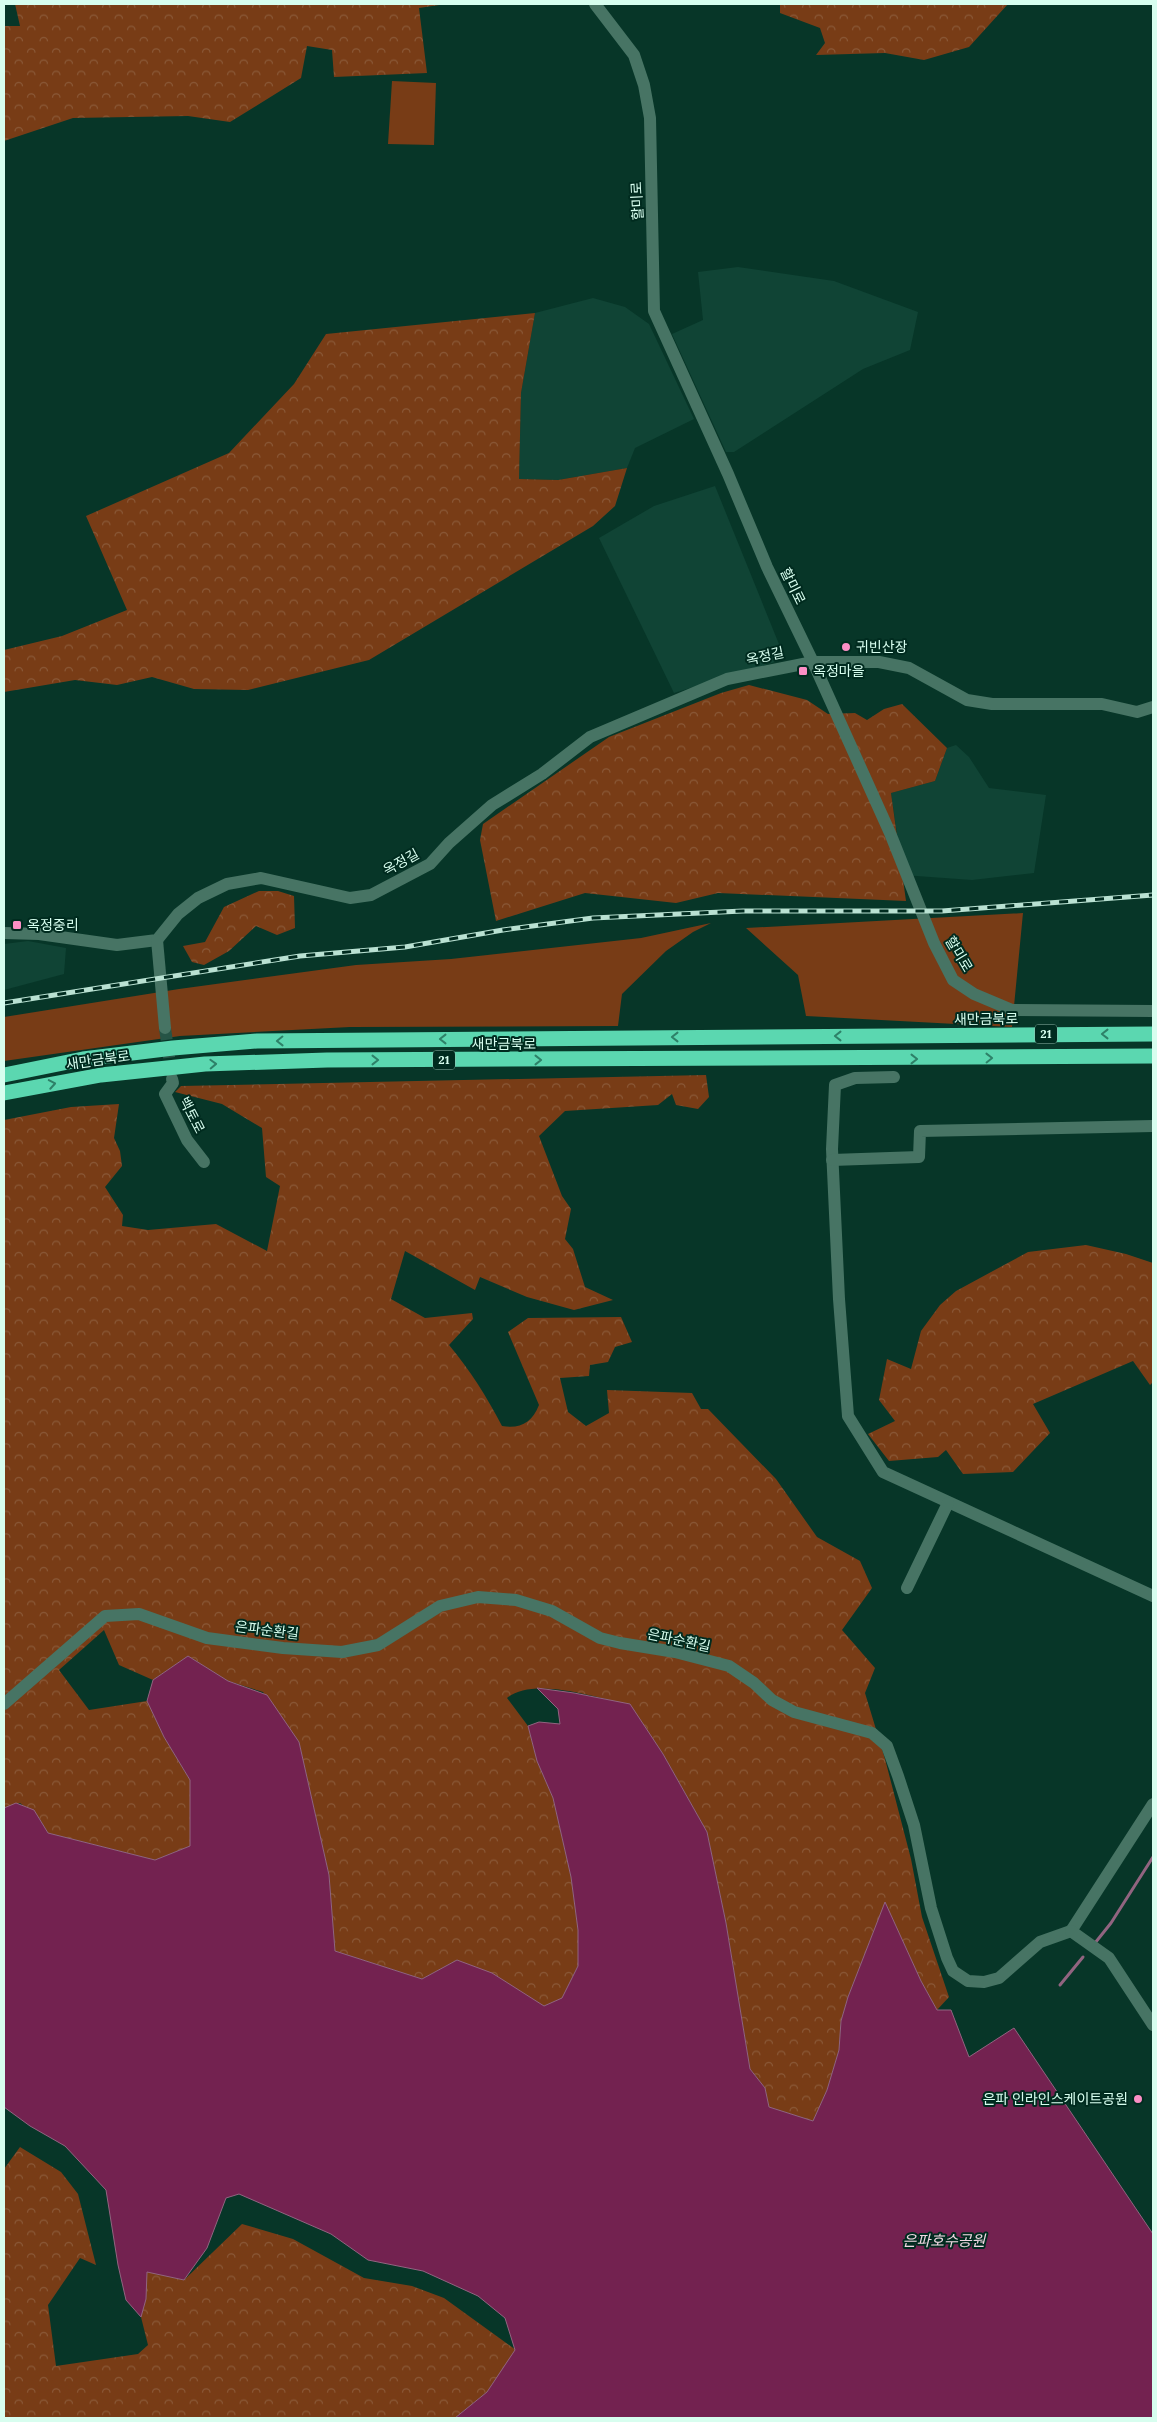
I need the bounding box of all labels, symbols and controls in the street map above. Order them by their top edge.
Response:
street label: 할미로 [627,181,647,221]
street label: 할미로 [776,565,810,607]
place label: 귀빈산장 [856,638,908,656]
marker: 귀빈산장 [840,641,852,653]
street label: 옥정길 [744,643,786,669]
place label: 옥정마을 [813,662,865,680]
marker: 옥정마을 [797,665,809,677]
street label: 옥정길 [380,845,422,879]
place label: 옥정중리 [27,916,79,934]
marker: 옥정중리 [11,919,23,931]
street label: 할미로 [941,933,977,975]
street label: 새만금북로 [954,1009,1018,1029]
road number: 21 [1035,1024,1057,1044]
one-way arrow [1100,1029,1108,1039]
one-way arrow [833,1031,841,1041]
one-way arrow [671,1032,678,1042]
one-way arrow [438,1034,446,1044]
one-way arrow [276,1035,284,1046]
street label: 새만금북로 [472,1035,536,1053]
street label: 새만금북로 [65,1047,131,1073]
road number: 21 [433,1050,455,1070]
one-way arrow [986,1053,993,1063]
one-way arrow [910,1054,918,1064]
one-way arrow [372,1055,379,1065]
one-way arrow [534,1055,542,1065]
one-way arrow [209,1058,217,1069]
one-way arrow [47,1079,56,1089]
street label: 백토로 [175,1094,209,1136]
street label: 은파순환길 [234,1617,300,1643]
street label: 은파순환길 [646,1625,712,1655]
place label: 은파 인라인스케이트공원 [983,2090,1128,2108]
marker: 은파 인라인스케이트공원 [1132,2093,1144,2105]
water label: 은파호수공원 [903,2231,987,2250]

